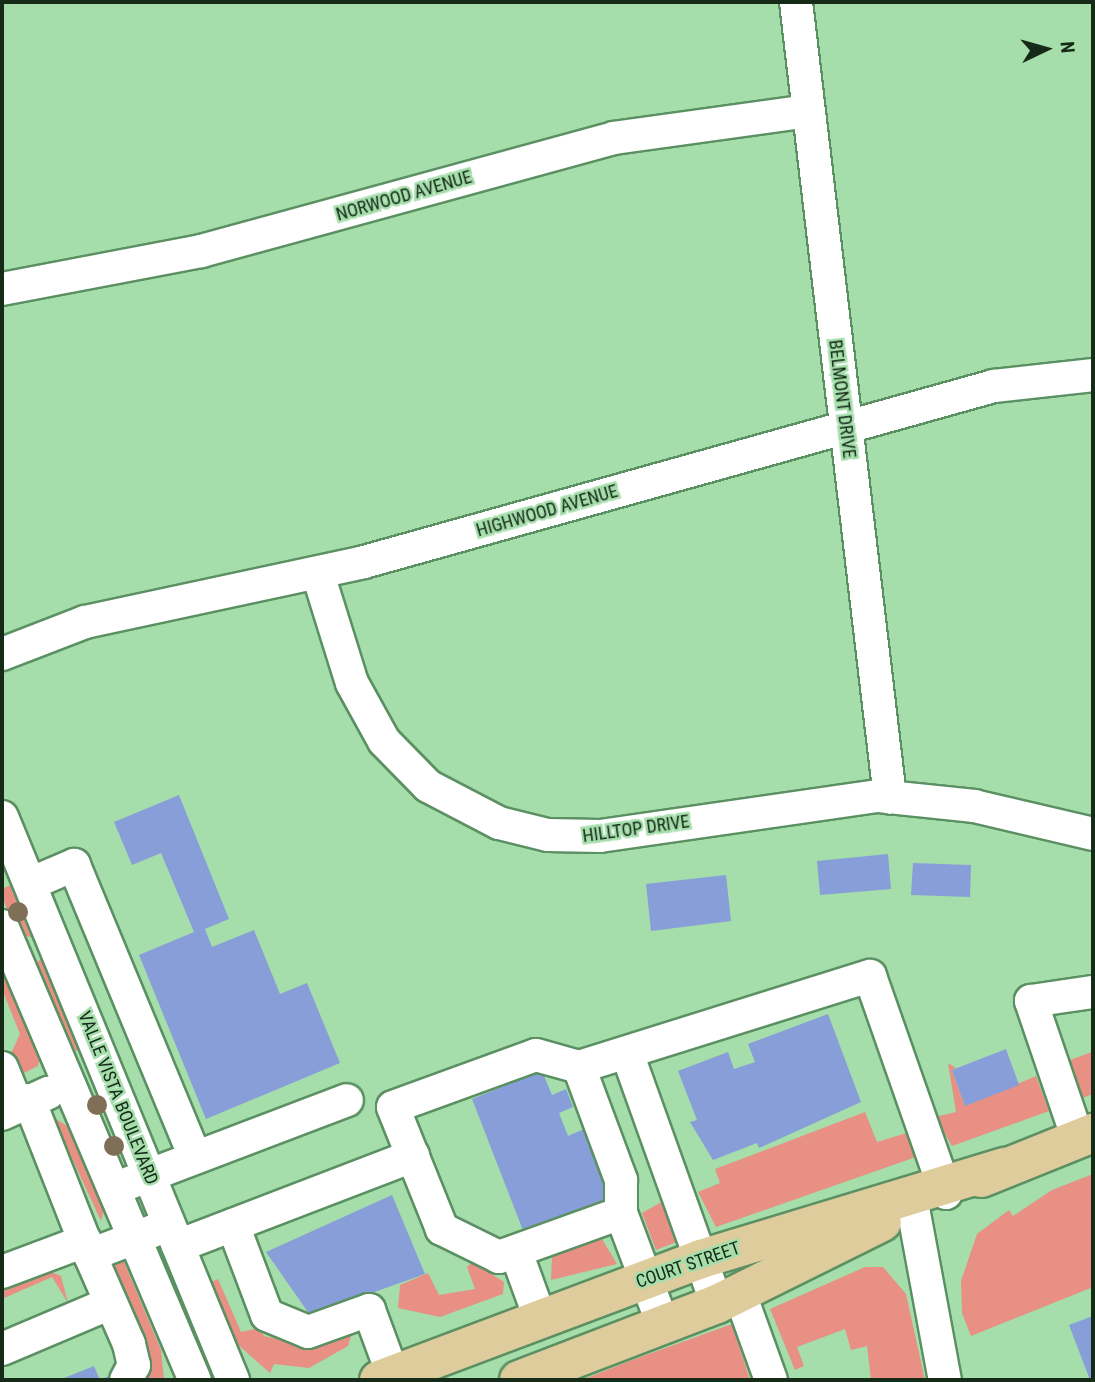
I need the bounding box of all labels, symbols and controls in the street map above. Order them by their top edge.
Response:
north arrow [1011,14,1081,84]
text: N [1055,40,1079,54]
street label: NORWOOD AVENUE [334,166,474,226]
street label: BELMONT DRIVE [824,338,860,460]
street label: HIGHWOOD AVENUE [474,480,620,542]
street label: HILLTOP DRIVE [581,811,691,847]
street label: VALLE VISTA BOULEVARD [73,1008,163,1188]
street label: COURT STREET [633,1237,743,1293]

